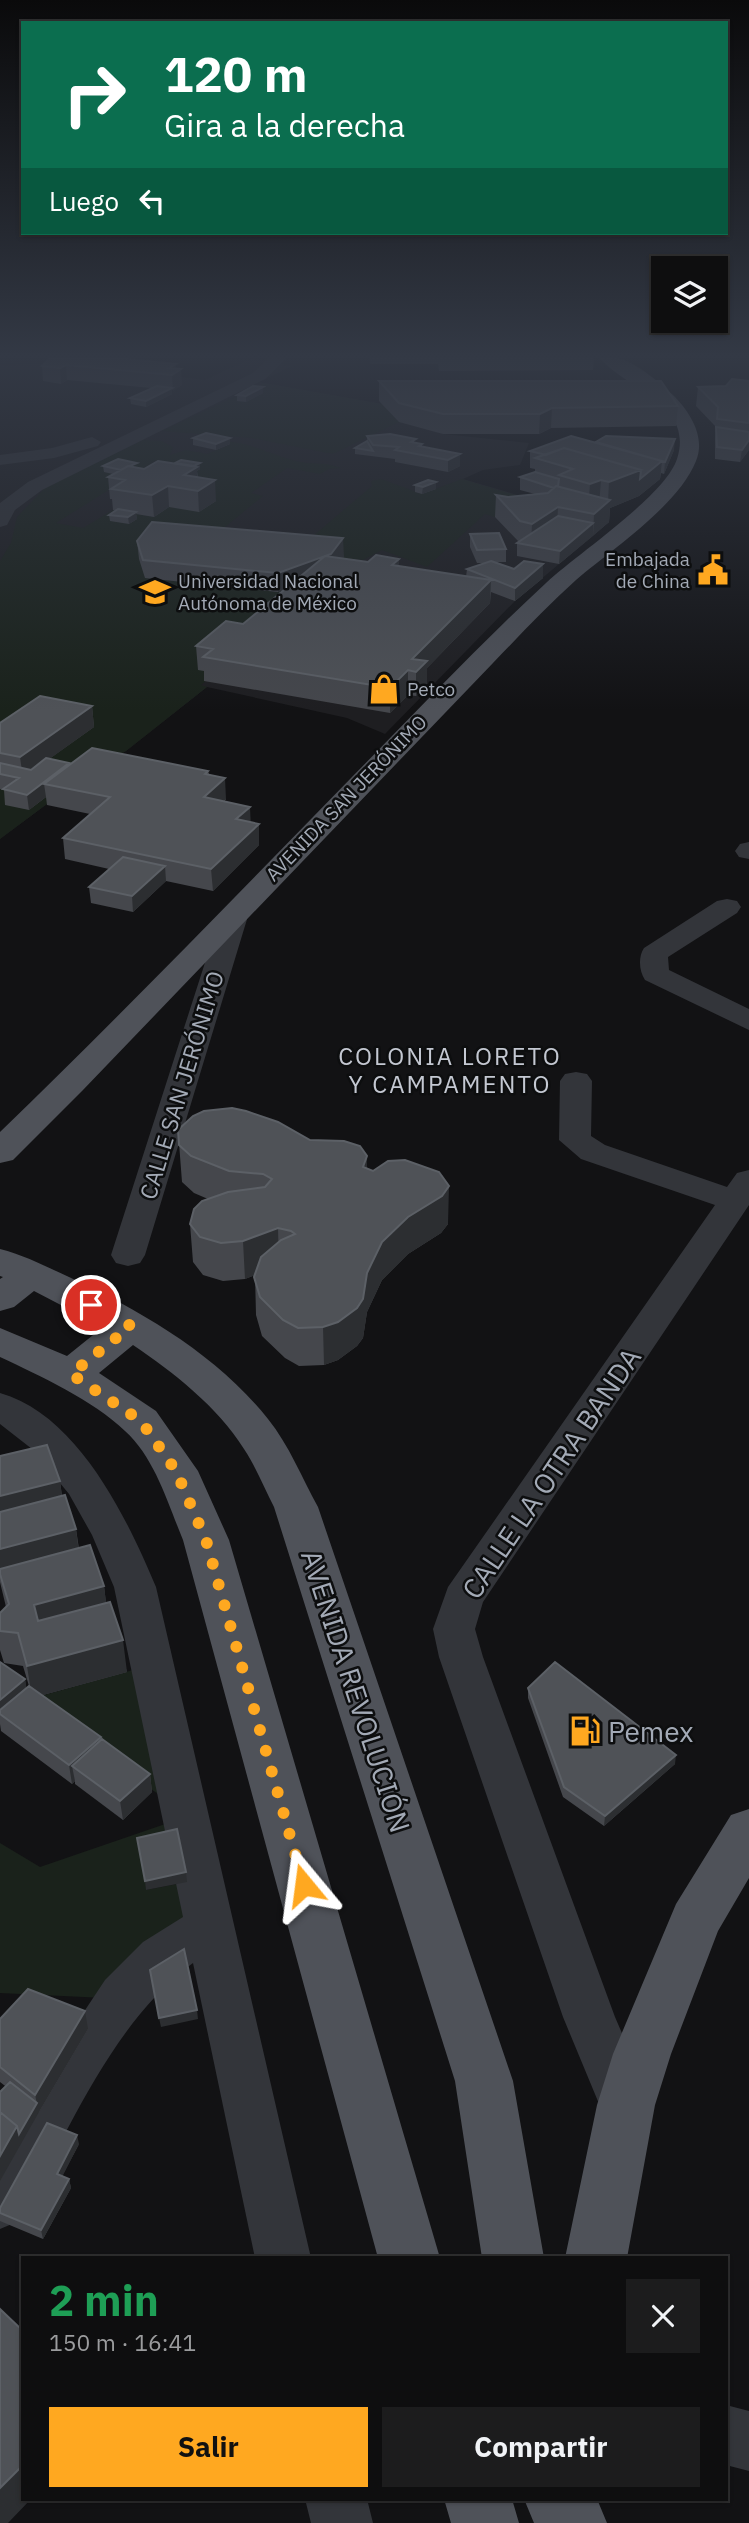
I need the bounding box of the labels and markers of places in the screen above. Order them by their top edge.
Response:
place label: Embajada de China [605,547,690,593]
public building icon: Embajada de China [696,553,730,587]
place label: Universidad Nacional Autónoma de México [178,569,358,615]
school or university icon: Universidad Nacional Autónoma de México [138,575,172,609]
shop icon: Petco [367,672,401,706]
place label: Petco [407,677,455,701]
pin [61,1275,121,1335]
place label: Pemex [608,1713,693,1750]
fuel station icon: Pemex [568,1714,602,1748]

